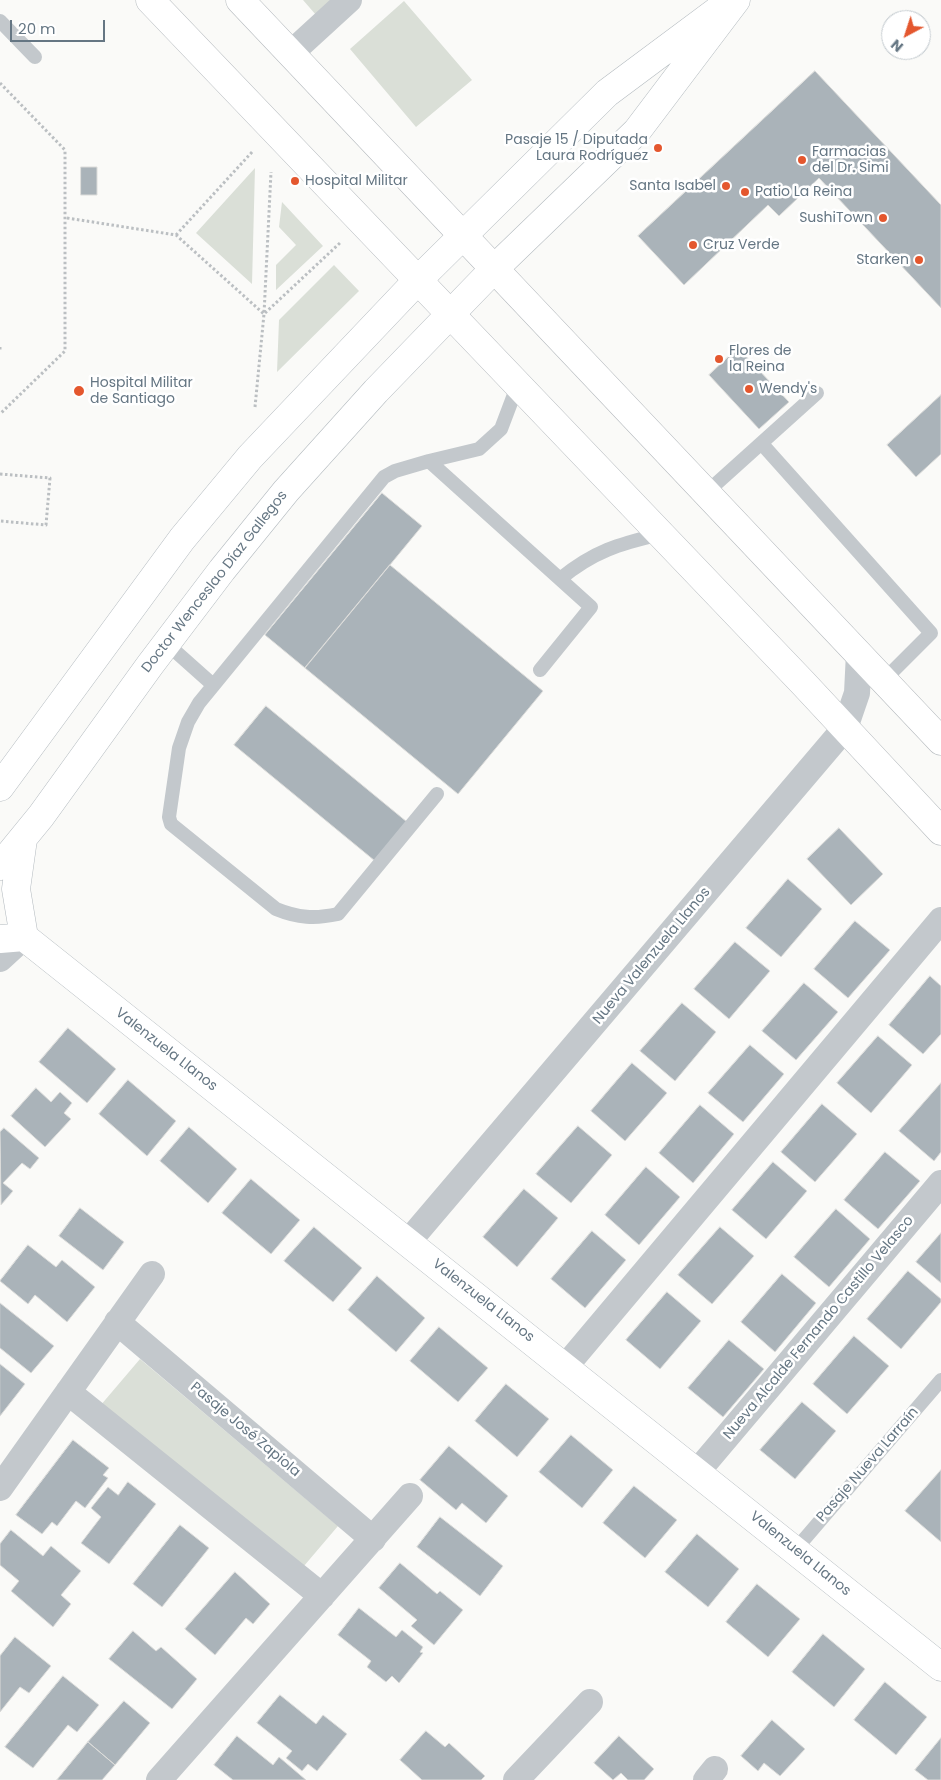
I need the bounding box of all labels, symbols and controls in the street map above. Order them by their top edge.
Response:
scale bar [12,10,108,42]
north arrow [881,10,931,60]
text: 20 m [18,18,56,39]
text: N [887,35,907,57]
place label: Pasaje 15 / Diputada Laura Rodríguez [505,132,648,164]
marker: Pasaje 15 / Diputada Laura Rodríguez [652,142,664,154]
place label: Farmacias del Dr. Simi [812,144,889,176]
marker: Farmacias del Dr. Simi [796,154,808,166]
place label: Hospital Militar [305,173,408,189]
marker: Hospital Militar [289,175,301,187]
place label: Santa Isabel [629,178,716,194]
marker: Santa Isabel [720,180,732,192]
place label: Patio La Reina [755,184,852,200]
marker: Patio La Reina [739,186,751,198]
place label: SushiTown [799,210,873,226]
marker: SushiTown [877,212,889,224]
place label: Cruz Verde [703,237,780,253]
marker: Cruz Verde [687,239,699,251]
place label: Starken [856,252,909,268]
marker: Starken [913,254,925,266]
place label: Flores de la Reina [729,343,792,376]
marker: Flores de la Reina [713,353,725,365]
place label: Hospital Militar de Santiago [90,375,193,408]
place label: Wendy's [759,381,817,397]
marker: Wendy's [743,383,755,395]
marker: Hospital Militar de Santiago [72,384,86,398]
street label: Doctor Wenceslao Díaz Gallegos [139,488,291,676]
street label: Nueva Valenzuela Llanos [590,884,714,1028]
street label: Valenzuela Llanos [112,1005,220,1095]
street label: Nueva Alcalde Fernando Castillo Velasco [720,1213,918,1443]
street label: Valenzuela Llanos [429,1256,537,1346]
street label: Pasaje José Zapiola [187,1379,303,1481]
street label: Pasaje Nueva Larraín [814,1404,922,1526]
street label: Valenzuela Llanos [746,1508,854,1600]

